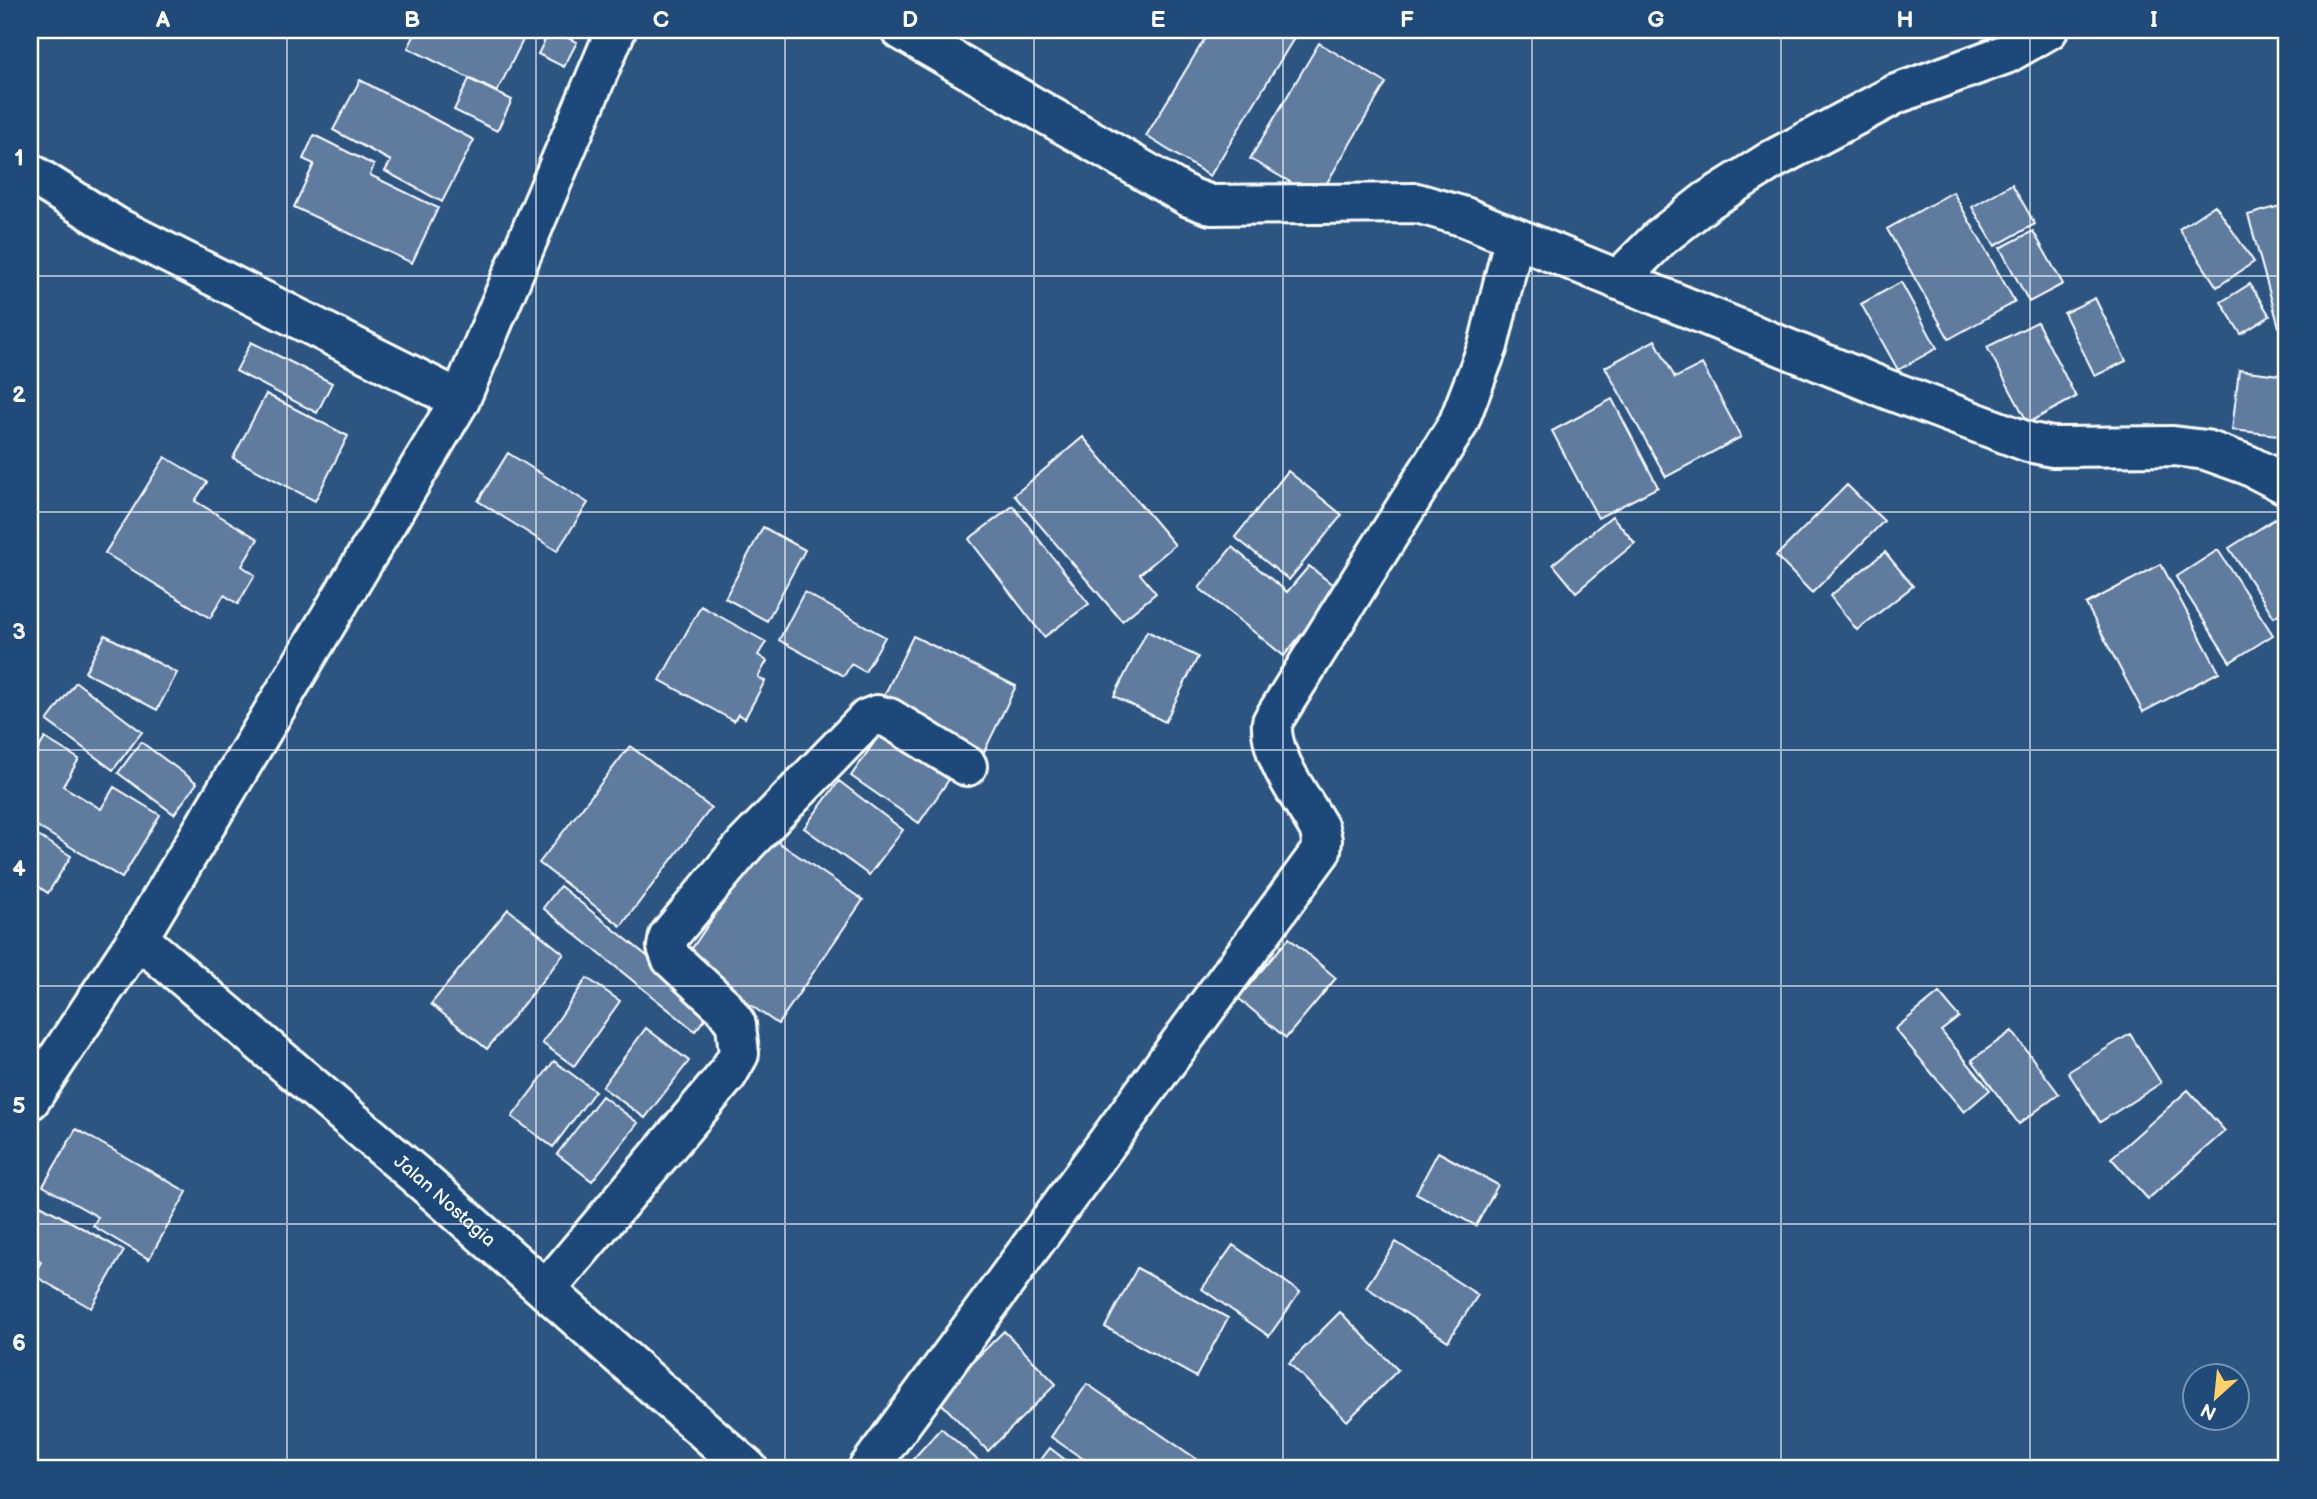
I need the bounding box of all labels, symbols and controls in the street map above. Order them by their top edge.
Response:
text: A [155,6,171,34]
text: B [404,6,420,34]
text: C [653,6,669,34]
text: D [902,6,918,34]
text: E [1151,6,1166,34]
text: F [1400,6,1414,34]
text: G [1648,6,1665,34]
text: H [1896,6,1914,34]
text: I [2150,6,2158,34]
text: 1 [14,144,24,172]
text: 2 [12,381,26,409]
text: 3 [12,618,26,646]
text: 4 [12,855,26,883]
text: 5 [12,1092,26,1120]
street label: Jalan Nostagia [389,1150,500,1252]
text: 6 [12,1329,26,1357]
north arrow [2180,1362,2250,1432]
text: N [2197,1397,2221,1424]

